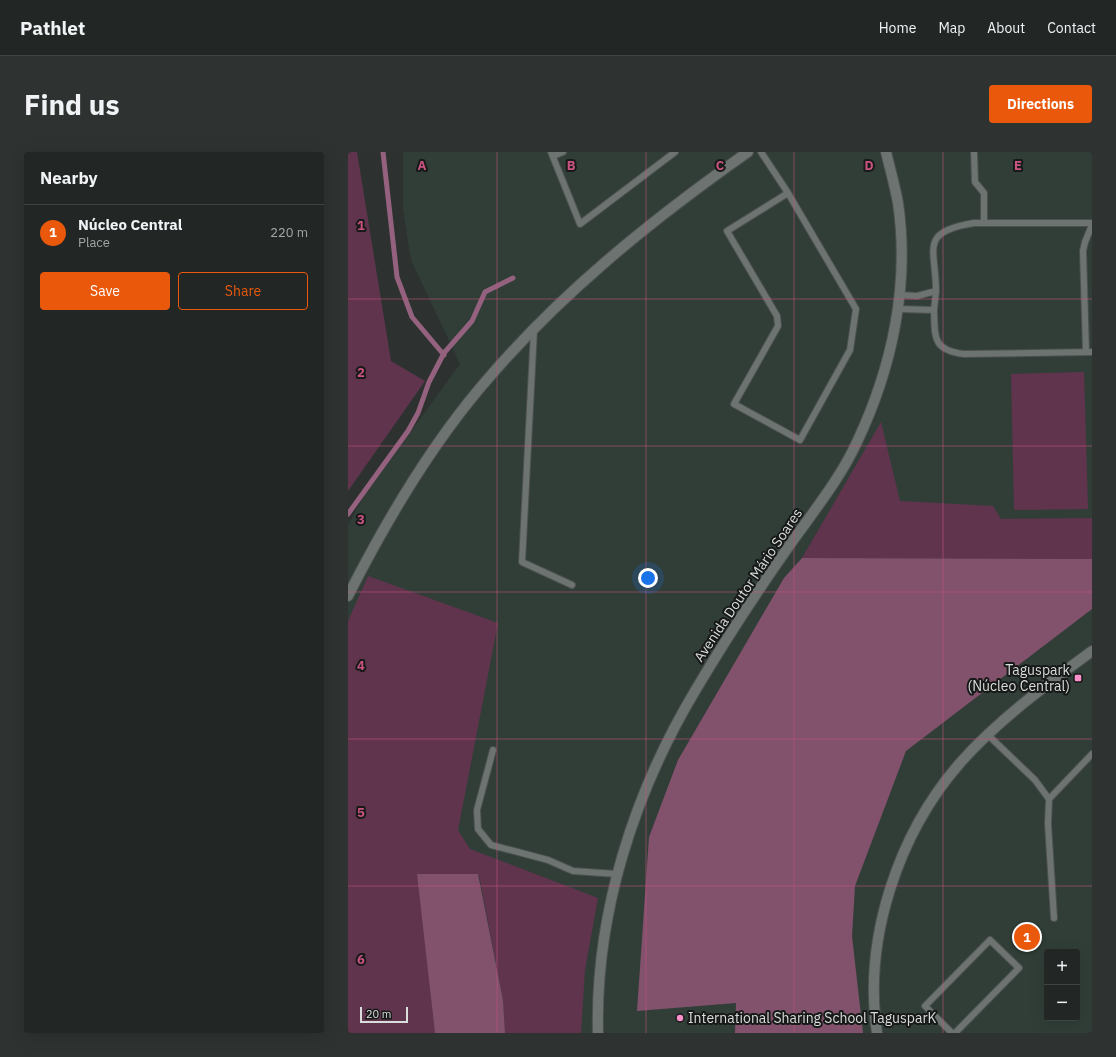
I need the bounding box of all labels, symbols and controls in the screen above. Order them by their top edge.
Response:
text: Pathlet [20,16,85,40]
text: Home [879,19,916,37]
text: Map [938,19,965,37]
text: About [987,19,1025,37]
text: Contact [1047,19,1096,37]
button: Directions [989,85,1092,123]
text: Find us [24,86,120,123]
text: A [418,157,427,174]
text: B [567,157,576,174]
text: C [716,157,725,174]
text: D [864,157,874,174]
text: E [1014,157,1022,174]
text: Nearby [40,167,98,189]
text: Núcleo Central [78,215,182,234]
text: 1 [357,217,365,234]
text: 1 [49,224,57,241]
text: 220 m [270,224,308,241]
text: Place [78,234,110,251]
button: Save [40,272,170,310]
button: Share [178,272,308,310]
text: 2 [357,364,365,381]
street label: Avenida Doutor Mário Soares [690,505,806,665]
text: 3 [357,511,365,528]
your location [638,568,658,588]
text: 4 [357,657,365,674]
place label: Taguspark (Núcleo Central) [967,661,1071,695]
marker: Taguspark (Núcleo Central) [1073,673,1083,683]
text: 5 [357,804,365,821]
pin: 1 [1014,922,1040,952]
map controls [1044,949,1080,1021]
button: + [1044,949,1080,985]
text: 6 [357,951,365,968]
button: − [1044,985,1080,1021]
scale bar [360,1005,408,1024]
text: 20 m [366,1007,391,1021]
place label: International Sharing School TagusparK [688,1009,937,1027]
marker: International Sharing School TagusparK [675,1013,685,1023]

